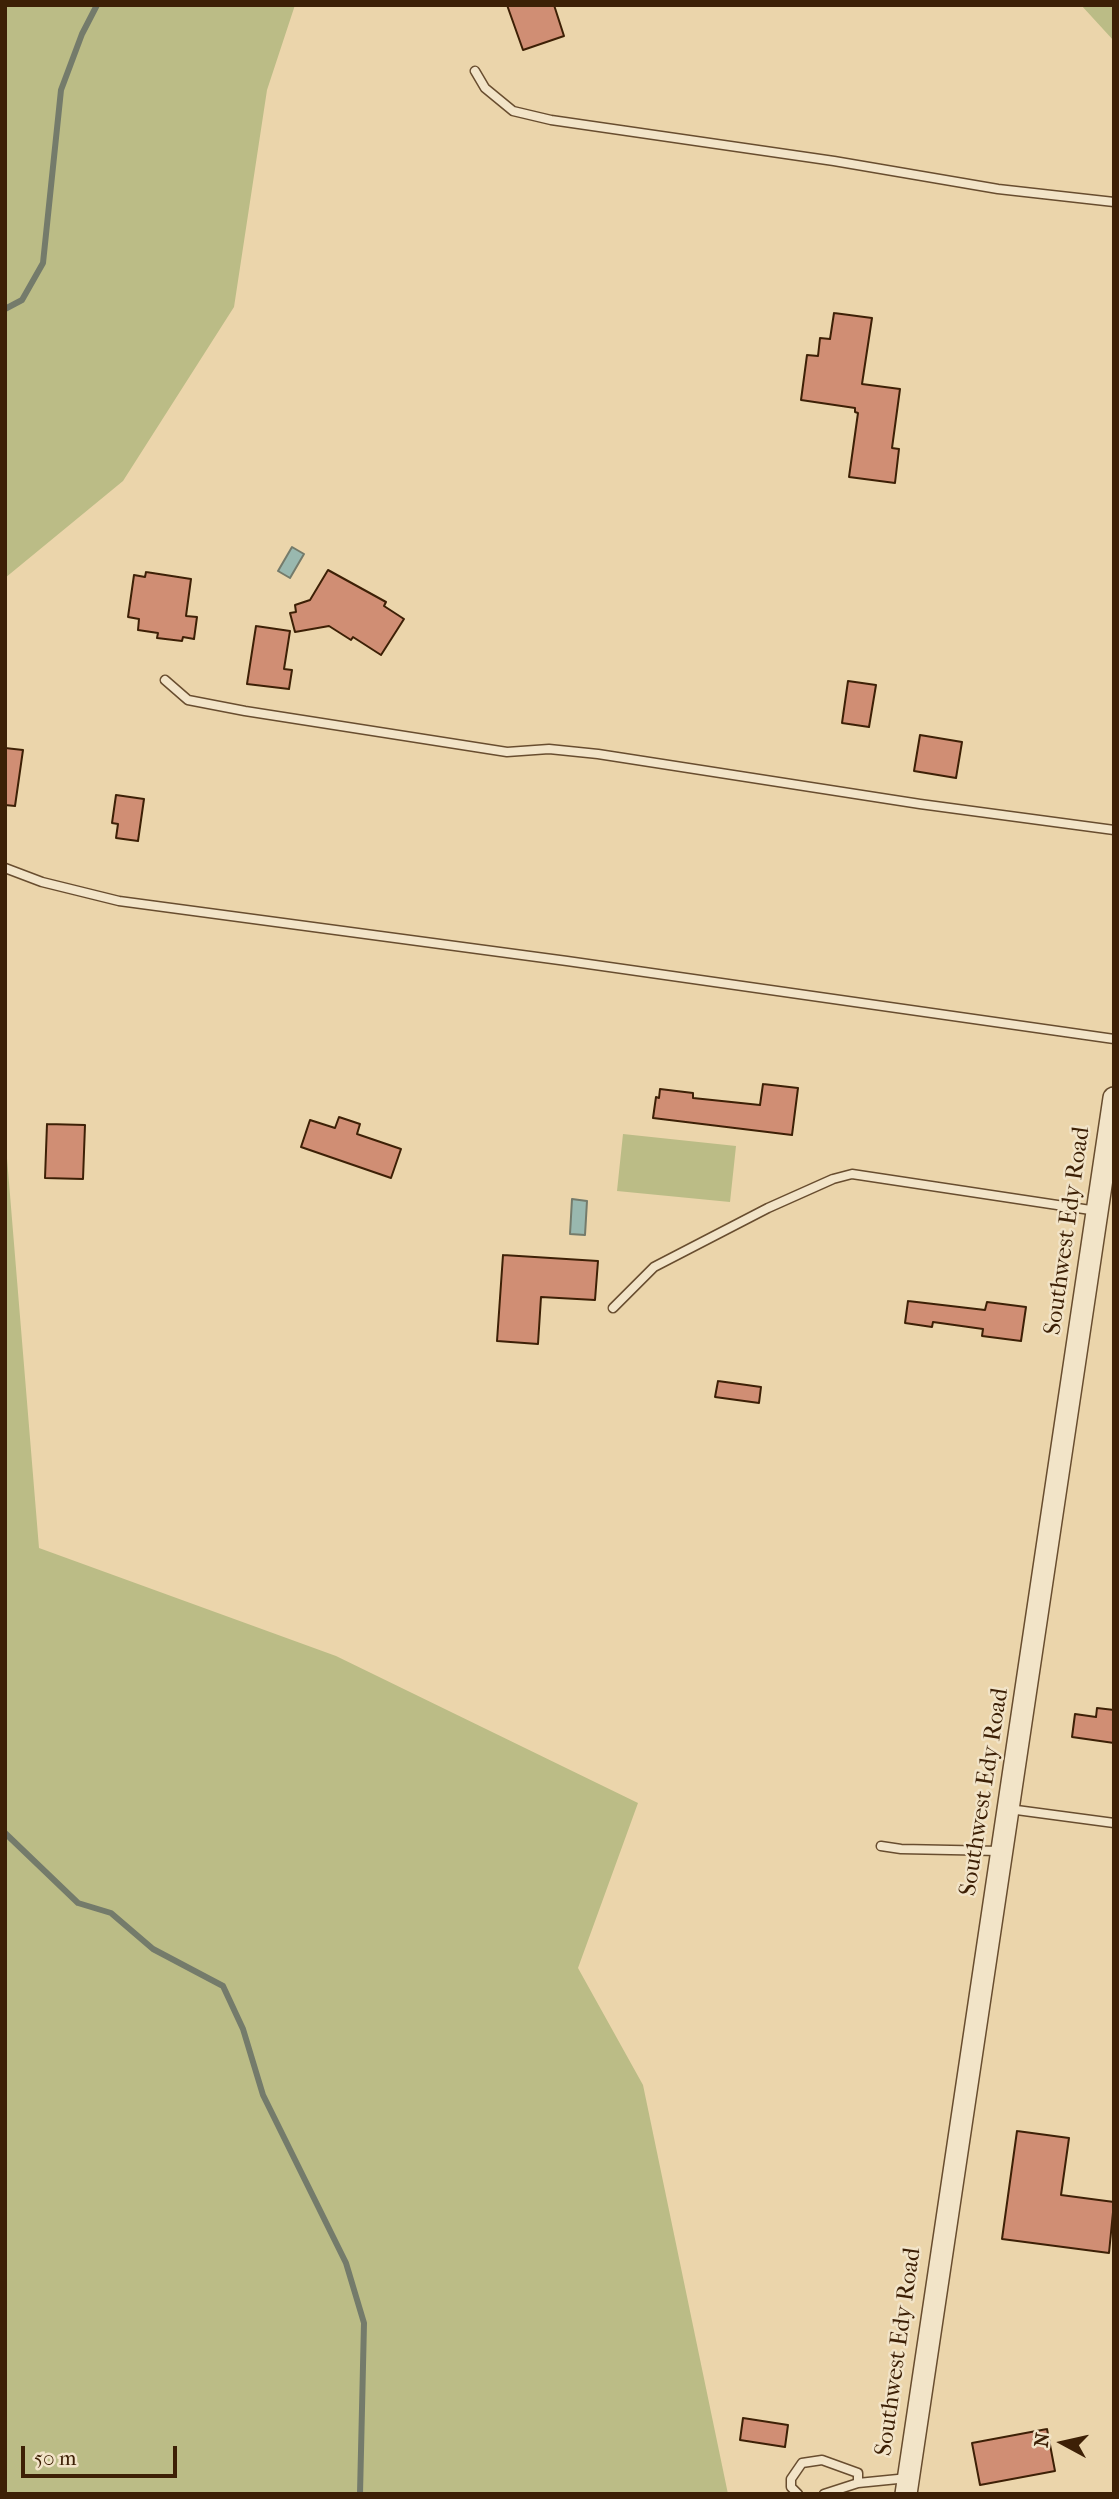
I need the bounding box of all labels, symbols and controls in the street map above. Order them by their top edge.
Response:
street label: Southwest Edy Road [1039,1125,1097,1337]
street label: Southwest Edy Road [954,1686,1016,1898]
street label: Southwest Edy Road [870,2246,928,2458]
north arrow [1028,2408,1098,2478]
text: N [1030,2431,1054,2449]
scale bar [24,2432,180,2476]
text: 50 m [34,2446,77,2470]

